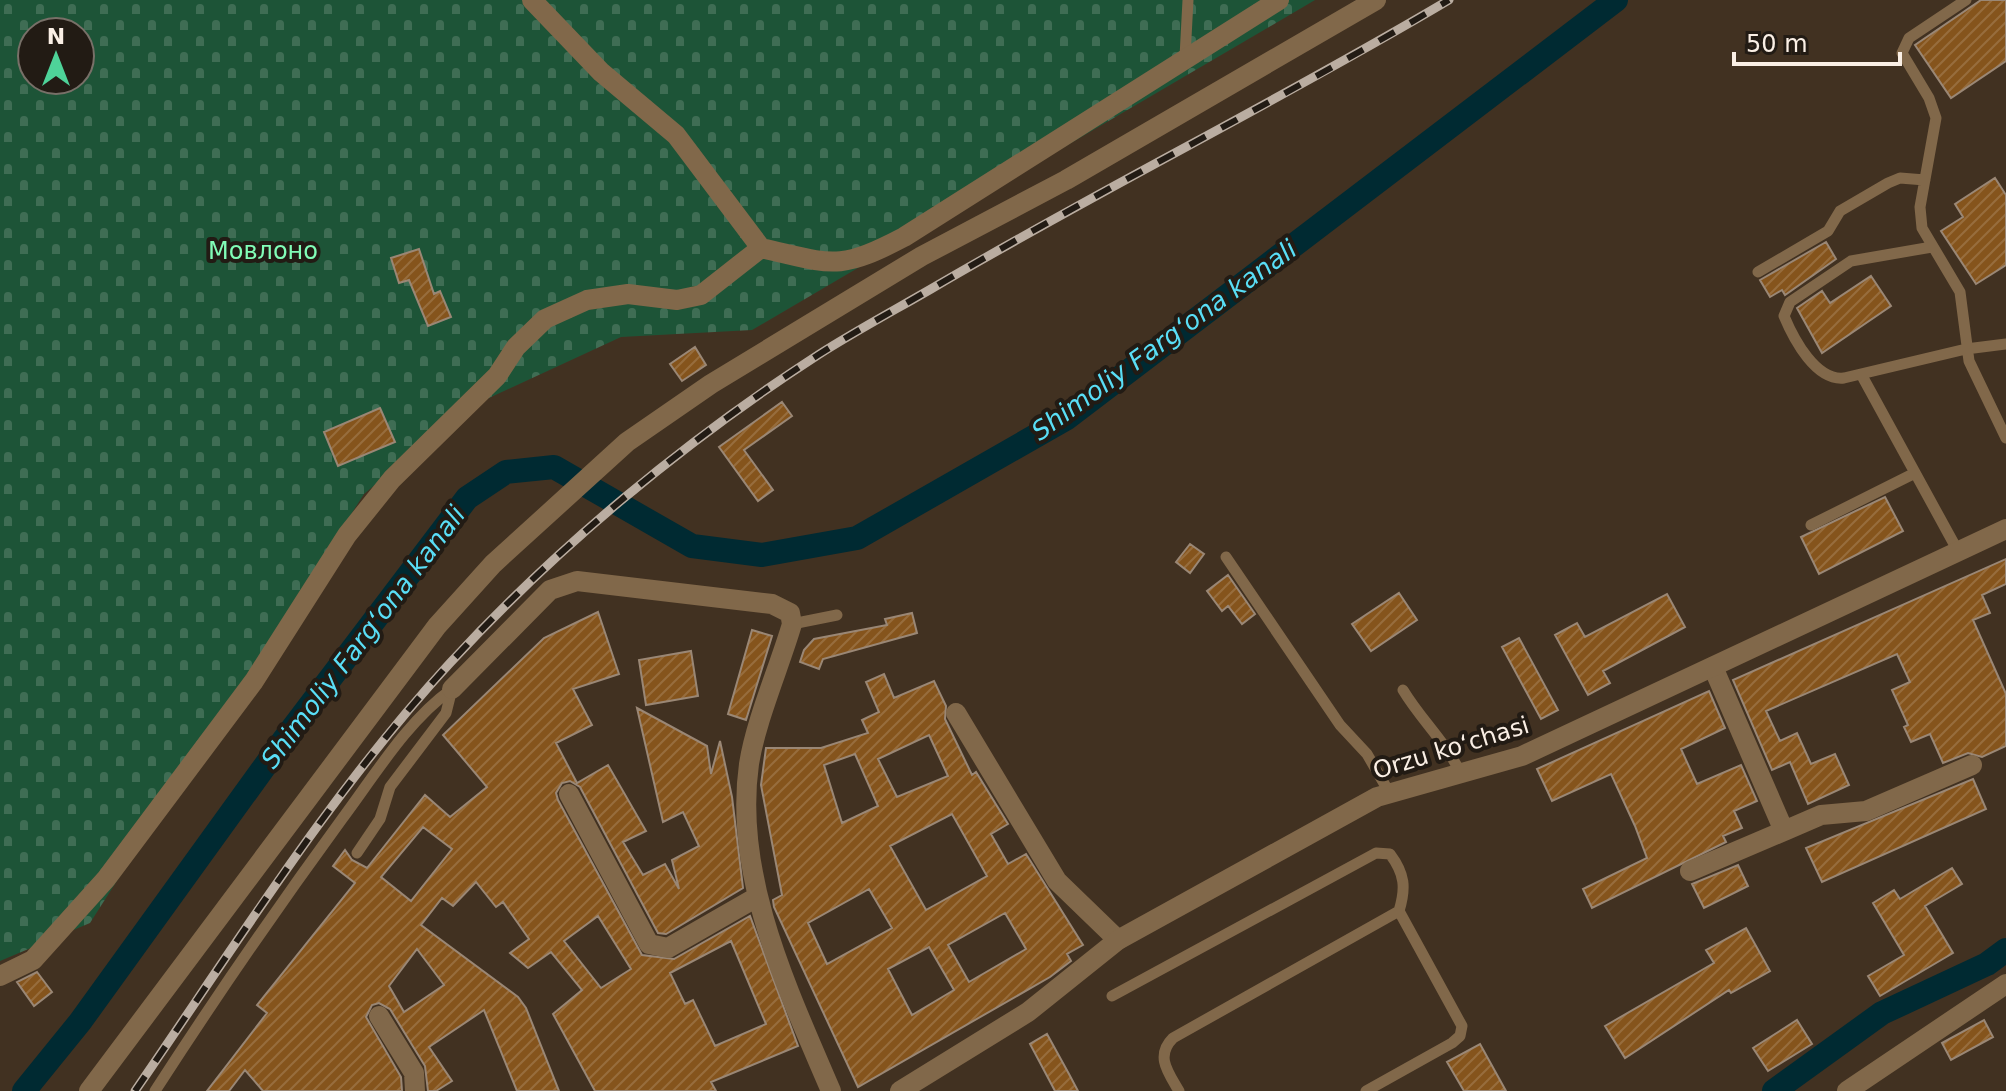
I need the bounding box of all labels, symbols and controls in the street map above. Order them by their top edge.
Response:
north arrow [16,16,96,96]
scale bar [1734,16,1900,66]
text: N [47,24,65,49]
text: 50 m [1746,30,1808,58]
water label: Shimoliy Fargʻona kanali [1026,233,1303,446]
park label: Мовлоно [208,237,318,265]
water label: Shimoliy Fargʻona kanali [255,499,472,774]
street label: Orzu koʻchasi [1370,711,1532,785]

